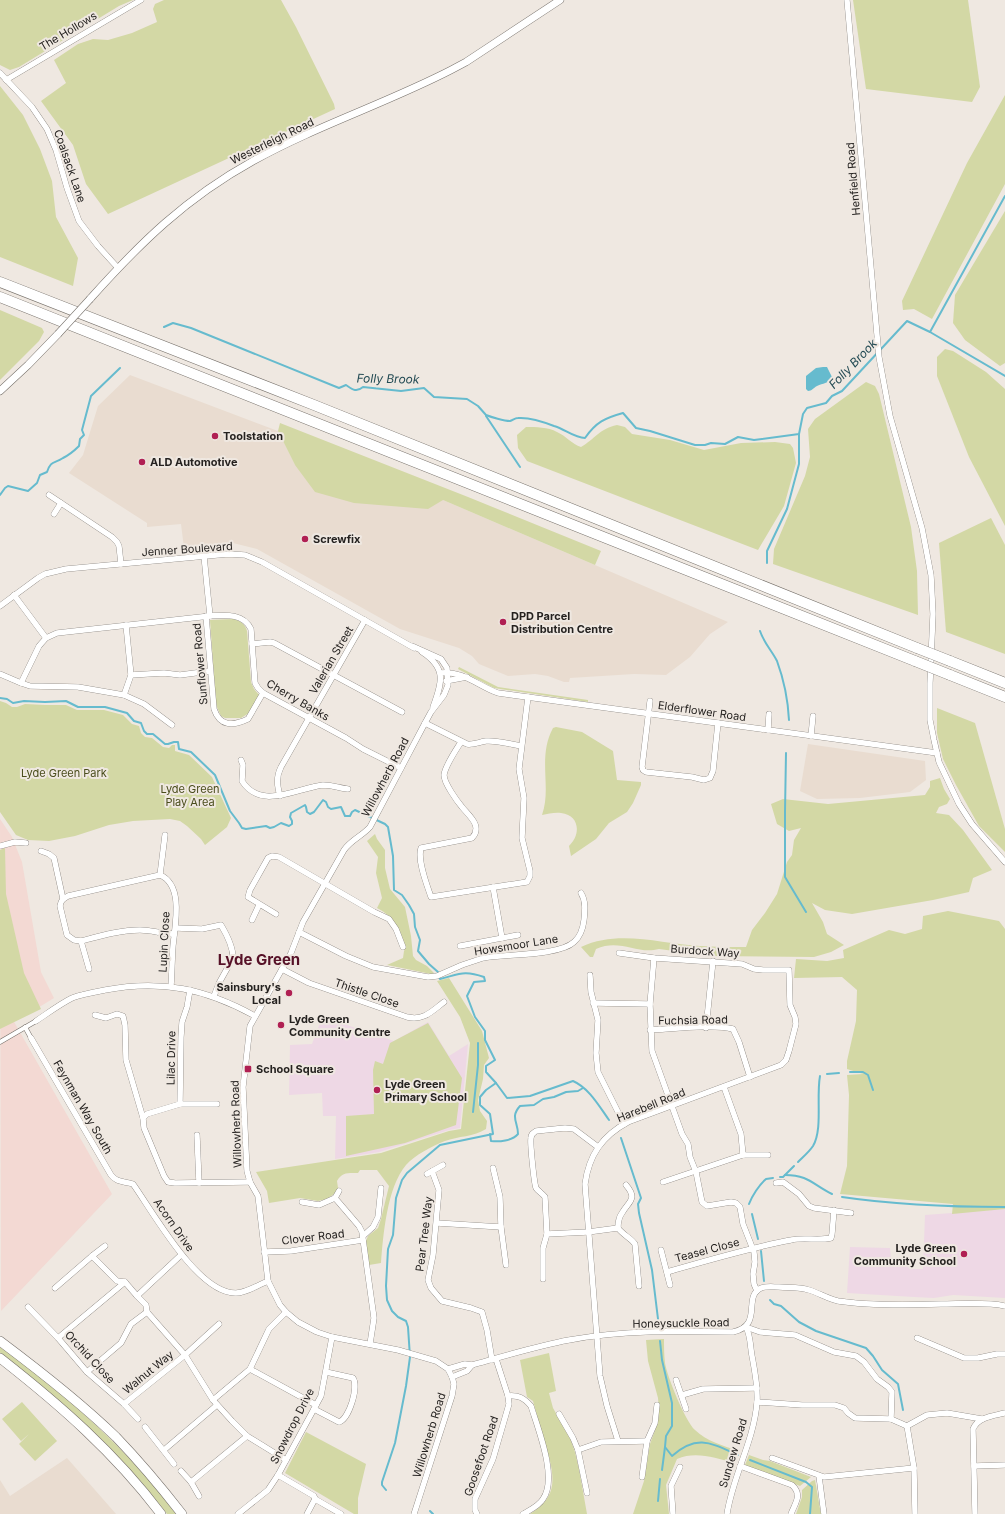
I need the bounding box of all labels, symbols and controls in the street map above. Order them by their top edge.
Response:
street label: The Hollows [37,8,99,54]
street label: Westerleigh Road [228,115,316,167]
street label: Coalsack Lane [51,128,89,204]
street label: Henfield Road [843,142,863,216]
water label: Folly Brook [825,336,880,392]
water label: Folly Brook [356,370,420,387]
place label: Toolstation [223,429,283,443]
marker: Toolstation [210,431,220,441]
place label: ALD Automotive [150,455,238,469]
marker: ALD Automotive [137,457,147,467]
place label: Screwfix [313,532,361,546]
marker: Screwfix [300,534,310,544]
street label: Jenner Boulevard [141,539,233,559]
place label: DPD Parcel Distribution Centre [511,609,613,636]
marker: DPD Parcel Distribution Centre [498,617,508,627]
street label: Sunflower Road [189,622,211,706]
street label: Valerian Street [306,623,356,696]
street label: Cherry Banks [264,676,332,724]
street label: Elderflower Road [657,698,747,724]
street label: Willowherb Road [358,735,412,819]
park label: Lyde Green Park [21,766,107,780]
park label: Lyde Green Play Area [160,782,220,809]
street label: Lupin Close [155,911,173,973]
street label: Howsmoor Lane [473,931,559,959]
street label: Burdock Way [670,942,740,960]
district label: Lyde Green [218,950,300,969]
street label: Thistle Close [333,975,401,1011]
place label: Sainsbury's Local [217,980,281,1007]
marker: Sainsbury's Local [284,988,294,998]
place label: Lyde Green Community Centre [289,1012,391,1039]
street label: Fuchsia Road [658,1012,728,1028]
marker: Lyde Green Community Centre [276,1020,286,1030]
street label: Lilac Drive [164,1031,178,1085]
street label: Feynman Way South [50,1058,116,1156]
place label: School Square [256,1062,334,1076]
marker: School Square [243,1064,253,1074]
place label: Lyde Green Primary School [385,1077,467,1104]
street label: Willowherb Road [227,1080,245,1168]
marker: Lyde Green Primary School [372,1085,382,1095]
street label: Harebell Road [615,1085,687,1125]
street label: Acorn Drive [151,1196,197,1254]
street label: Pear Tree Way [412,1196,436,1272]
street label: Clover Road [281,1226,345,1248]
street label: Teasel Close [673,1235,741,1265]
place label: Lyde Green Community School [854,1241,956,1268]
marker: Lyde Green Community School [959,1249,969,1259]
street label: Honeysuckle Road [632,1315,730,1331]
street label: Orchid Close [62,1328,118,1386]
street label: Walnut Way [120,1347,176,1397]
street label: Snowdrop Drive [267,1386,317,1466]
street label: Willowherb Road [409,1391,449,1479]
street label: Goosefoot Road [461,1414,501,1498]
street label: Sundew Road [716,1417,750,1489]

